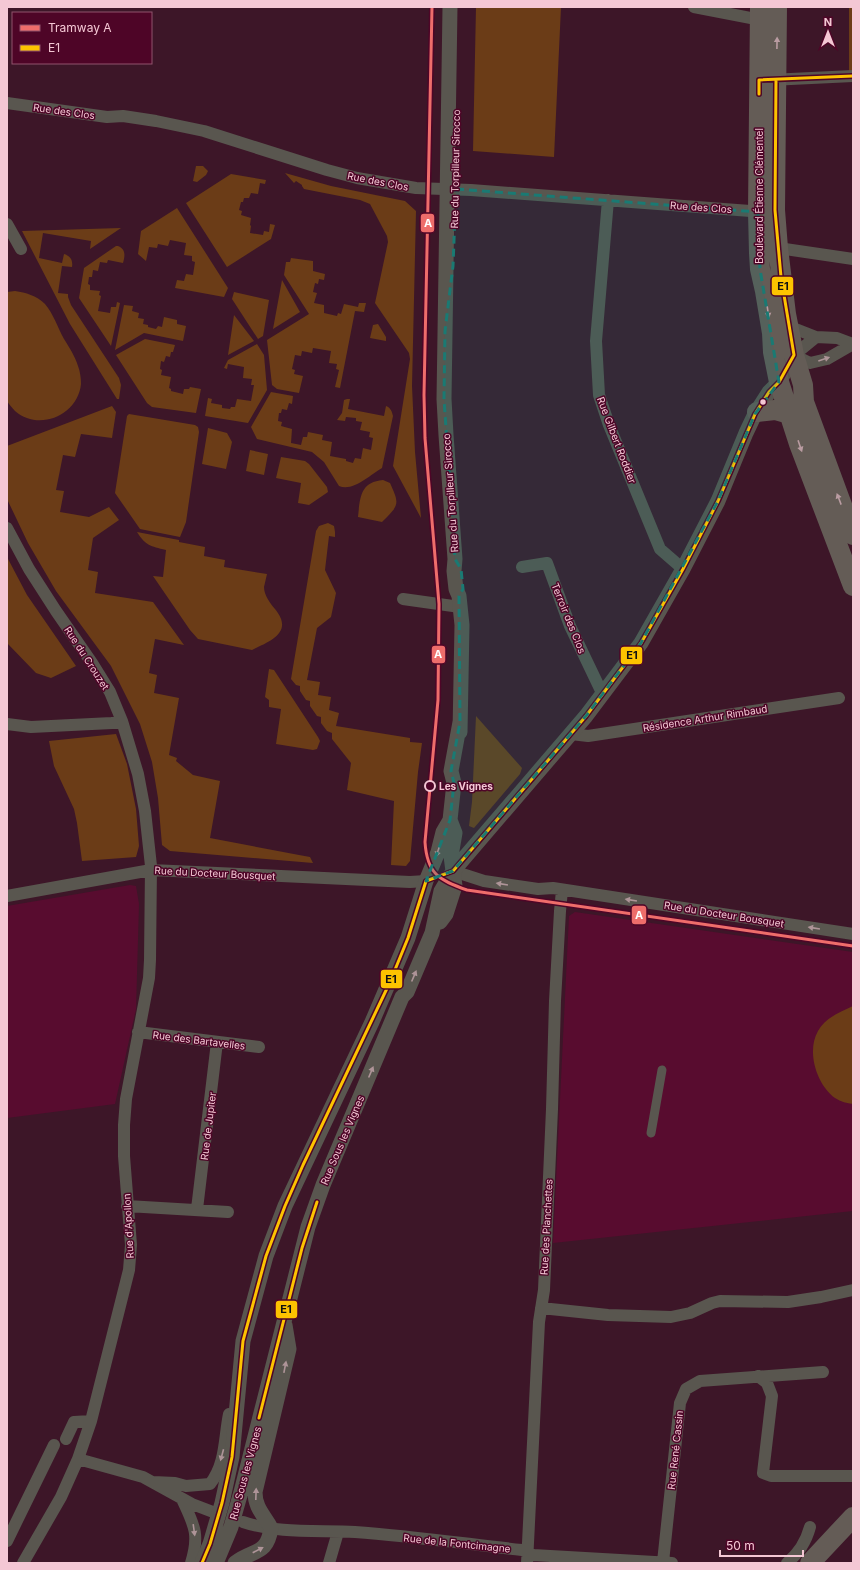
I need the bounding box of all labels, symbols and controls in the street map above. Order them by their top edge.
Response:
legend [12,12,152,64]
north arrow [808,12,848,52]
text: N [824,15,832,29]
text: Tramway A [48,20,112,35]
one-way arrow [773,37,780,49]
text: E1 [48,40,60,55]
street label: Rue des Clos [32,101,96,121]
street label: Rue du Torpilleur Sirocco [448,109,462,229]
street label: Boulevard Étienne Clémentel [752,128,765,264]
street label: Rue des Clos [346,169,410,193]
street label: Rue des Clos [670,199,732,215]
line badge: A [420,213,435,233]
text: A [424,216,432,230]
line badge: E1 [771,276,794,296]
text: E1 [777,279,789,293]
one-way arrow [765,306,771,318]
one-way arrow [818,356,830,362]
street label: Rue Gilbert Roddier [595,395,639,485]
unlabelled marker [758,397,768,407]
street label: Rue du Torpilleur Sirocco [440,433,460,553]
one-way arrow [797,440,803,452]
one-way arrow [836,492,842,504]
street label: Terroir des Clos [549,581,589,655]
street label: Rue du Crouzet [62,624,112,693]
line badge: A [431,645,446,664]
line badge: E1 [620,646,643,665]
text: A [434,647,442,661]
text: E1 [626,648,638,662]
street label: Résidence Arthur Rimbaud [642,702,768,734]
marker: Les Vignes [424,780,436,792]
place label: Les Vignes [439,780,493,793]
one-way arrow [435,845,441,857]
street label: Rue du Docteur Bousquet [154,864,277,882]
one-way arrow [496,880,508,886]
one-way arrow [624,897,637,903]
street label: Rue du Docteur Bousquet [663,899,785,930]
line badge: A [631,905,647,925]
text: A [635,908,643,922]
one-way arrow [808,925,821,931]
line badge: E1 [380,969,403,989]
one-way arrow [412,969,418,981]
text: E1 [385,972,397,986]
street label: Rue des Bartavelles [152,1028,246,1052]
one-way arrow [368,1065,374,1077]
street label: Rue de Jupiter [198,1091,218,1161]
street label: Rue Sous les Vignes [318,1093,366,1187]
street label: Rue des Planchettes [537,1179,555,1275]
street label: Rue d'Apollon [120,1193,136,1259]
line badge: E1 [275,1300,298,1319]
text: E1 [280,1302,292,1316]
one-way arrow [282,1361,288,1373]
street label: Rue René Cassin [665,1410,685,1490]
street label: Rue Sous les Vignes [227,1425,263,1521]
one-way arrow [219,1449,225,1461]
one-way arrow [253,1487,259,1500]
one-way arrow [191,1524,198,1536]
street label: Rue de la Fontcimagne [403,1531,511,1555]
scale bar [720,1532,803,1558]
text: 50 m [726,1538,755,1553]
one-way arrow [253,1547,264,1553]

